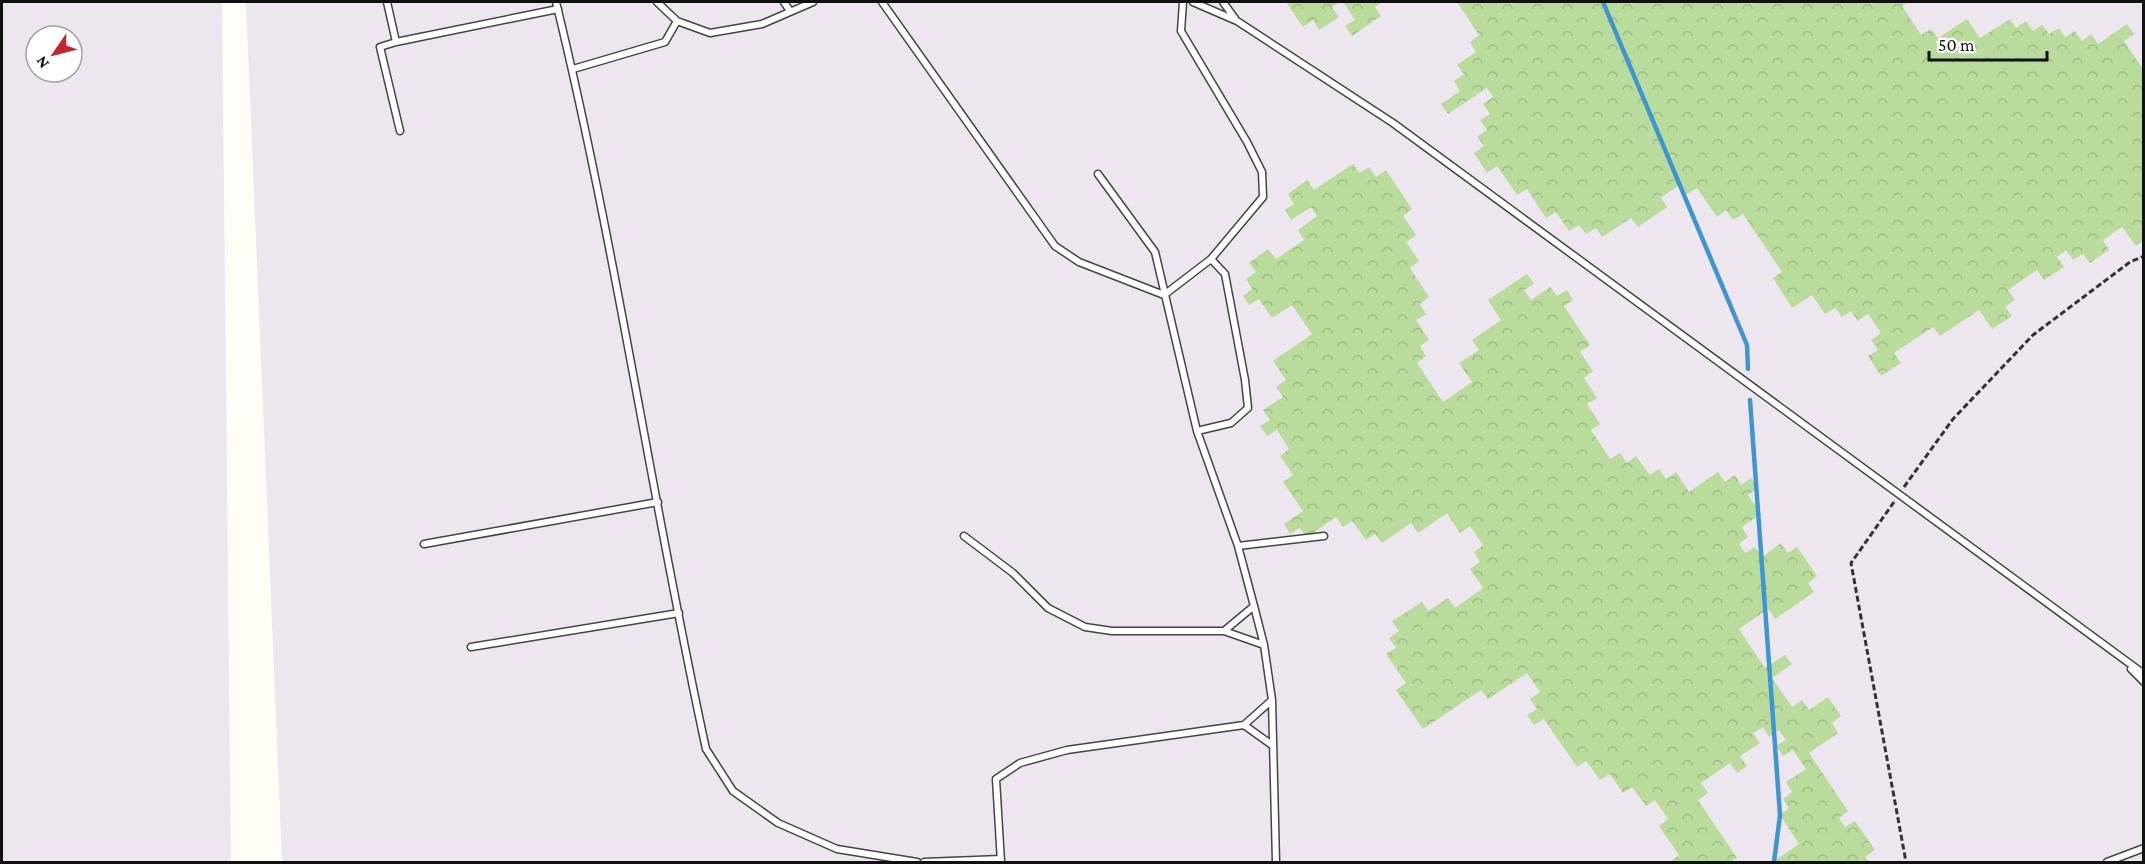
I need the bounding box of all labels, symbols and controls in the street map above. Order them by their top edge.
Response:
north arrow [24,24,84,84]
scale bar [1929,24,2048,62]
text: 50 m [1938,35,1975,55]
text: N [32,53,52,72]

